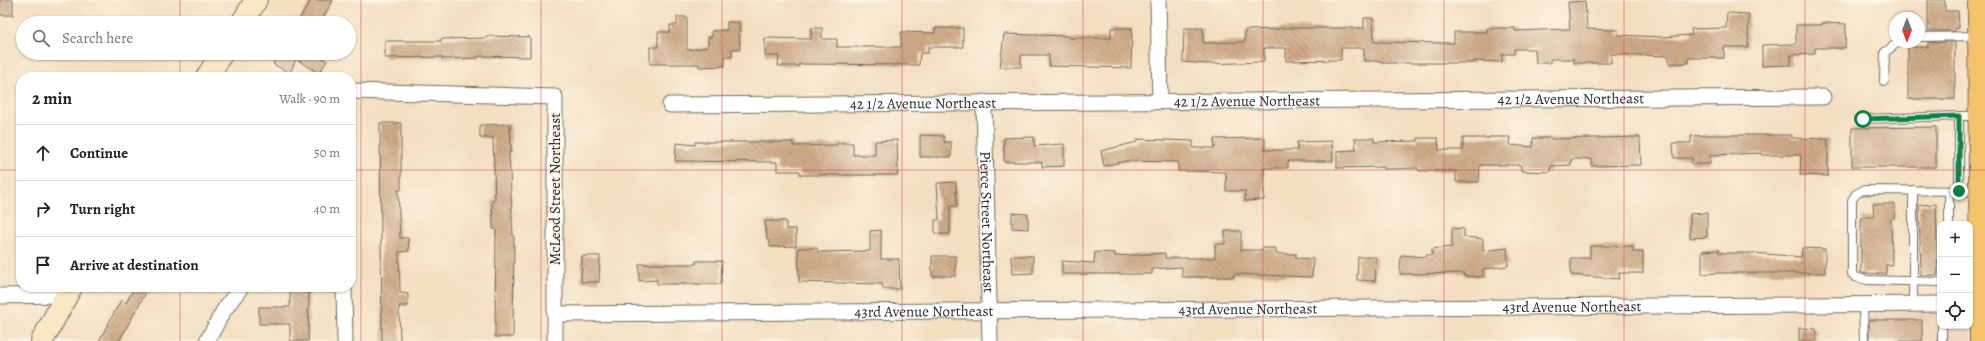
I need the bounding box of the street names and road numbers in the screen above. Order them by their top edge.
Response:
street label: 42 1/2 Avenue Northeast [1498,88,1644,109]
street label: 42 1/2 Avenue Northeast [1174,90,1320,112]
street label: 42 1/2 Avenue Northeast [850,93,996,114]
street label: McLeod Street Northeast [545,113,565,265]
street label: Pierce Street Northeast [975,151,999,293]
street label: 43rd Avenue Northeast [1502,296,1642,317]
street label: 43rd Avenue Northeast [1178,298,1318,319]
street label: 43rd Avenue Northeast [854,301,994,322]

